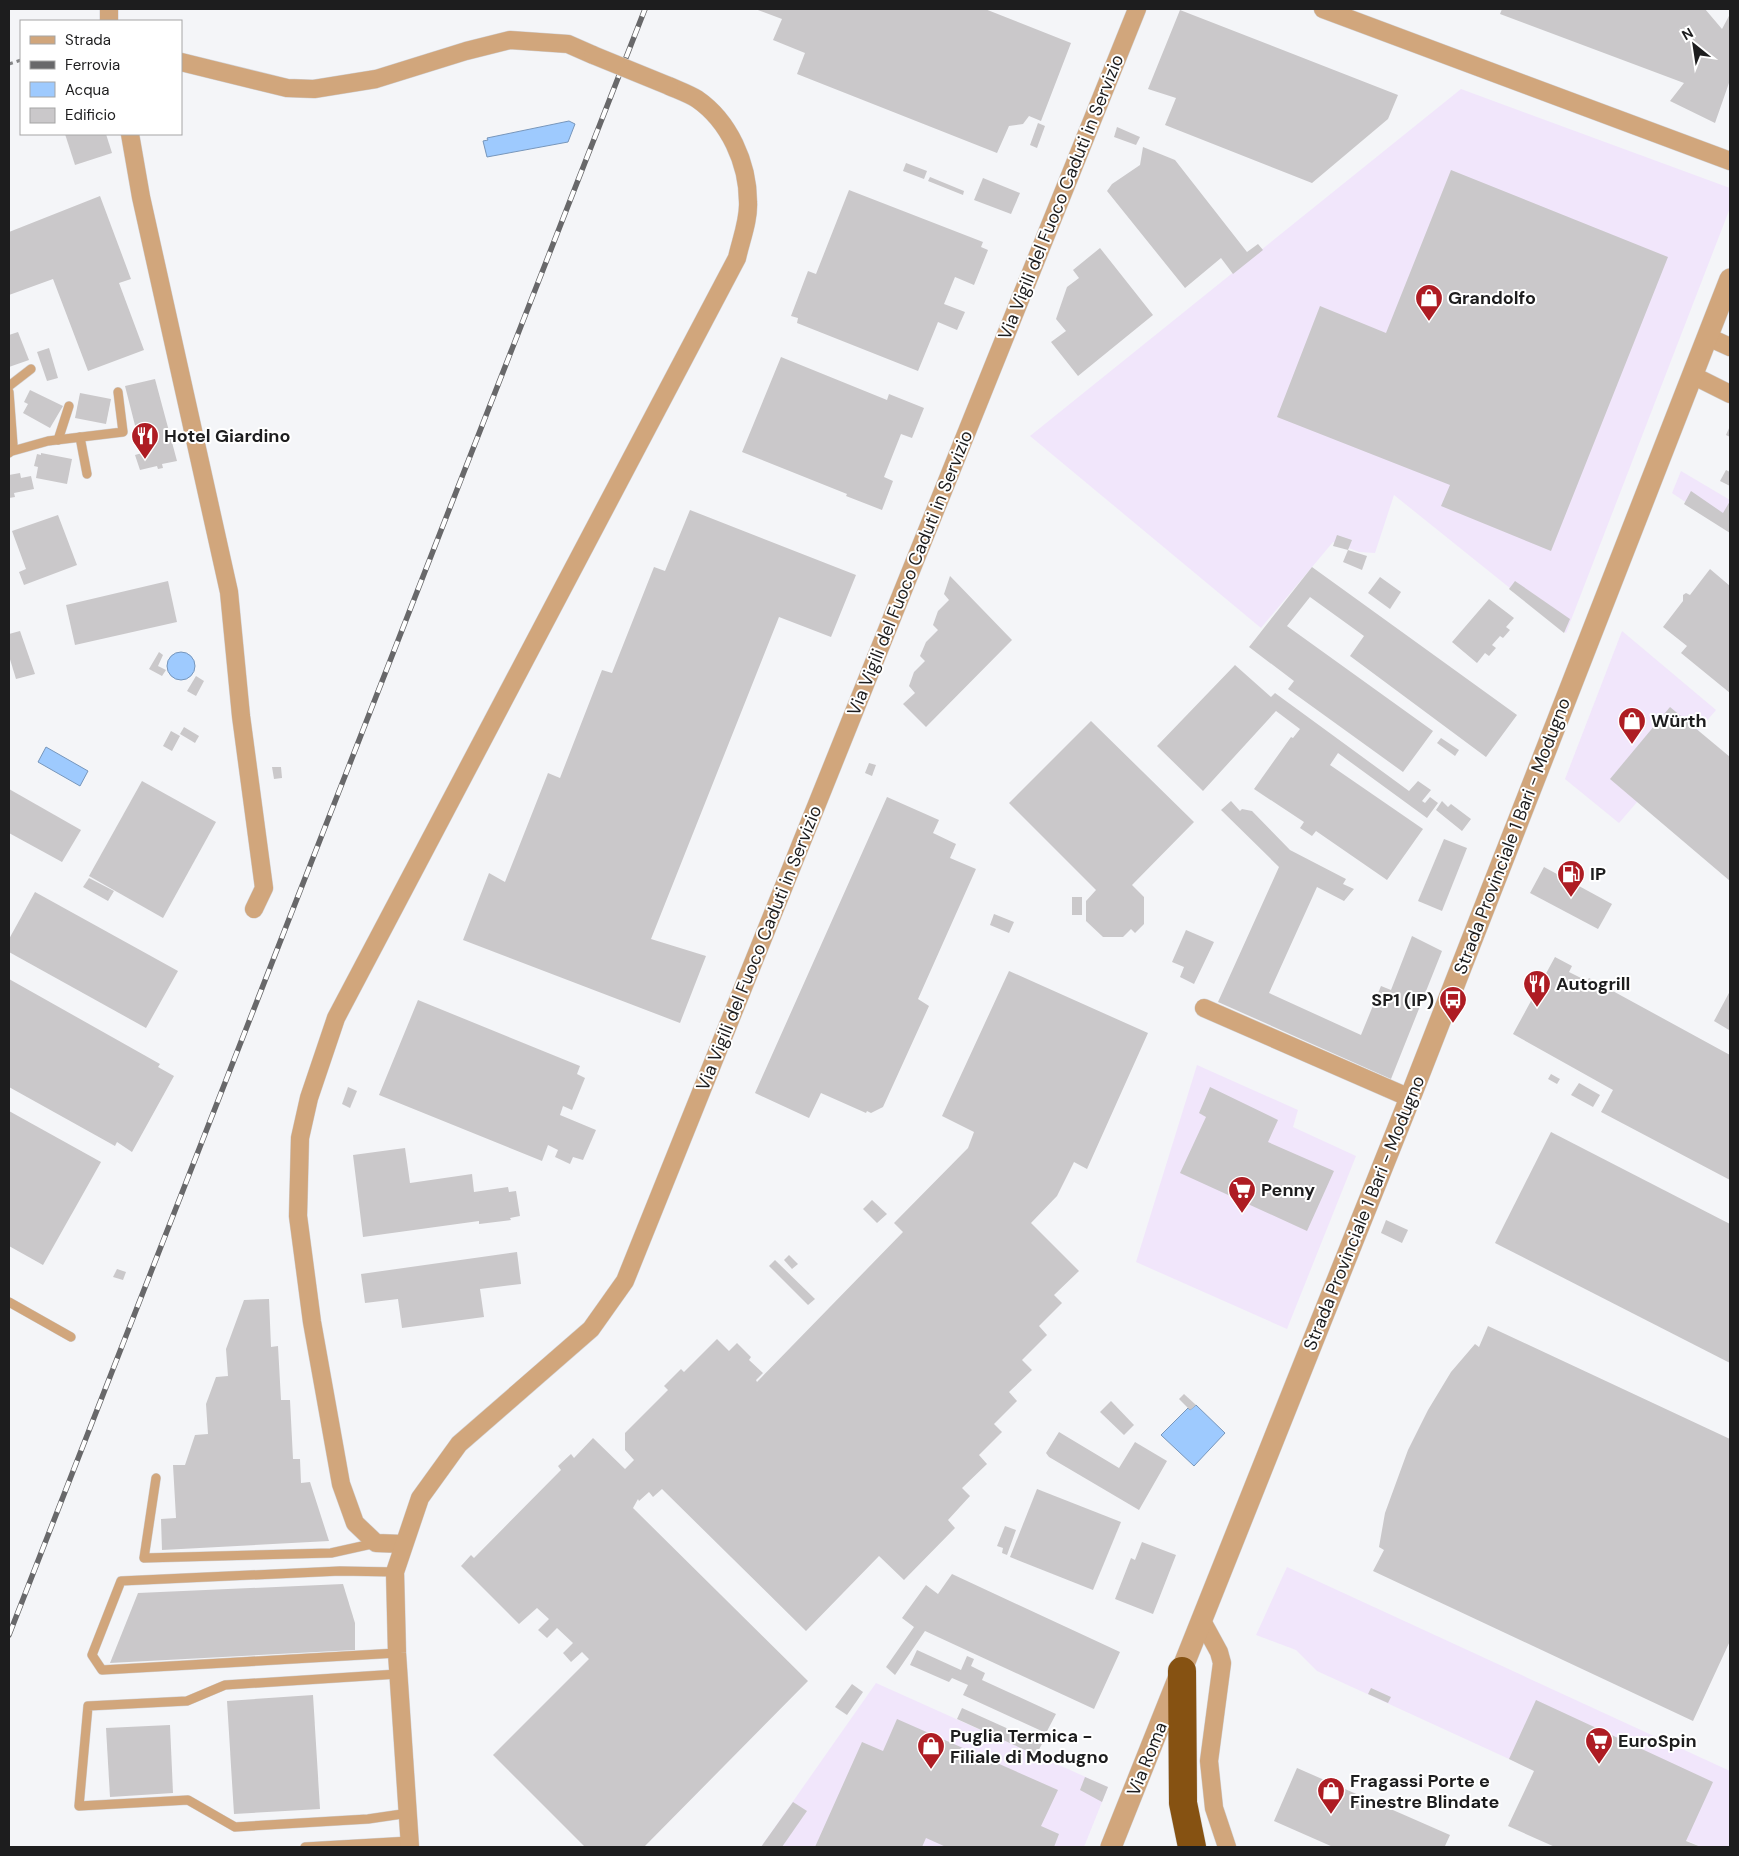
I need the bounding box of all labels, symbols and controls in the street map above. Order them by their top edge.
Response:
legend [20,20,182,135]
north arrow [1669,20,1719,70]
text: N [1679,23,1696,44]
text: Strada [65,30,111,50]
street label: Via Vigili del Fuoco Caduti in Servizio [993,51,1129,343]
text: Ferrovia [65,55,120,75]
text: Acqua [65,80,109,100]
text: Edificio [65,105,116,125]
shop icon: Grandolfo [1414,283,1444,322]
place label: Grandolfo [1448,286,1536,310]
restaurant icon: Hotel Giardino [130,421,160,460]
place label: Hotel Giardino [164,424,290,448]
street label: Via Vigili del Fuoco Caduti in Servizio [842,427,978,719]
street label: Strada Provinciale 1 Bari - Modugno [1448,694,1576,978]
shop icon: Würth [1617,706,1647,745]
place label: Würth [1651,709,1707,733]
street label: Via Vigili del Fuoco Caduti in Servizio [691,802,827,1094]
fuel station icon: IP [1556,859,1586,898]
place label: IP [1590,862,1606,886]
restaurant icon: Autogrill [1522,969,1552,1008]
place label: Autogrill [1556,972,1630,996]
bus stop icon: SP1 (IP) [1438,985,1468,1024]
place label: SP1 (IP) [1371,988,1434,1012]
street label: Strada Provinciale 1 Bari - Modugno [1298,1072,1430,1354]
supermarket icon: Penny [1227,1175,1257,1214]
place label: Penny [1261,1178,1315,1202]
street label: Via Roma [1121,1719,1173,1799]
place label: Puglia Termica - Filiale di Modugno [950,1724,1109,1769]
supermarket icon: EuroSpin [1584,1726,1614,1765]
place label: EuroSpin [1618,1729,1696,1753]
shop icon: Puglia Termica - Filiale di Modugno [916,1731,946,1770]
place label: Fragassi Porte e Finestre Blindate [1350,1769,1499,1814]
shop icon: Fragassi Porte e Finestre Blindate [1316,1776,1346,1815]

